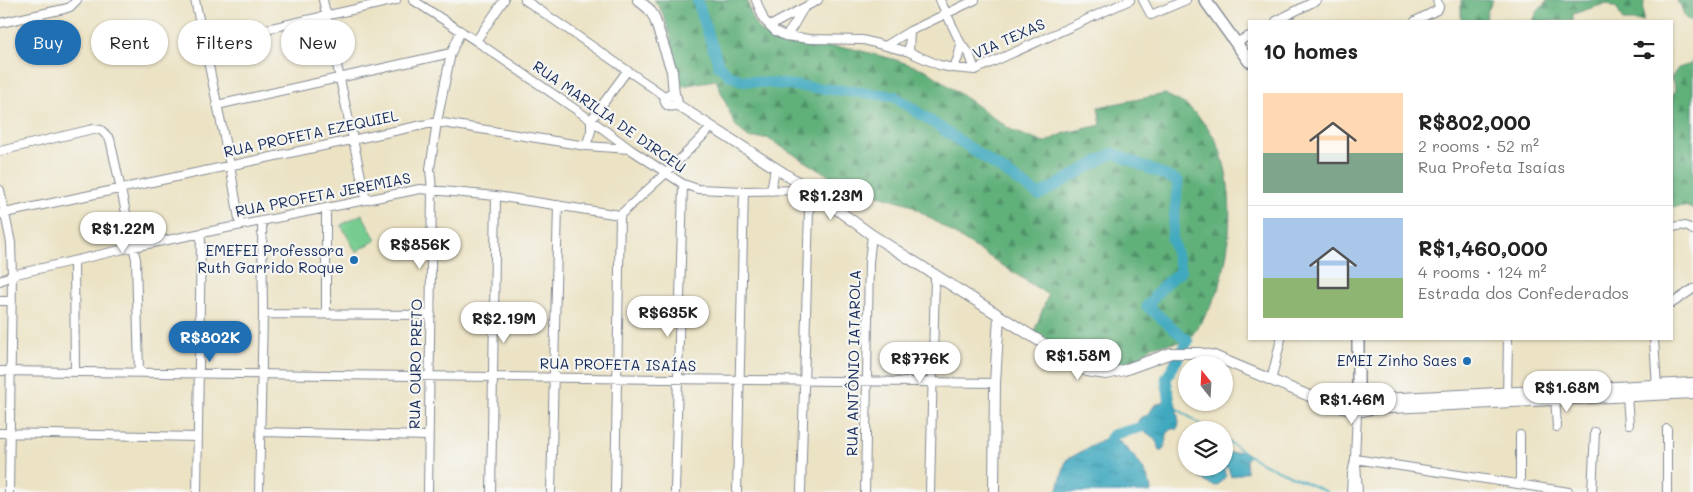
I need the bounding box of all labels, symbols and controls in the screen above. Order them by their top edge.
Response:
street label: VIA TEXAS [969,13,1048,63]
chip: Buy [15,20,81,65]
chip: Rent [91,20,168,65]
chip: Filters [178,20,271,65]
chip: New [281,20,355,65]
icon: filters [1630,36,1658,64]
text: 10 homes [1263,37,1358,64]
street label: RUA MARILIA DE DIRCEU [529,56,690,177]
street label: RUA PROFETA EZEQUIEL [222,105,400,161]
text: R$802,000 [1418,108,1531,135]
icon: home [1303,113,1363,173]
text: 2 rooms · 52 m² [1418,135,1539,156]
text: Rua Profeta Isaías [1418,156,1565,177]
street label: RUA PROFETA JEREMIAS [233,167,412,221]
pin: R$1.23M [785,178,877,221]
text: R$1.23M [799,184,863,205]
pin: R$1.22M [77,212,169,254]
text: R$1.22M [91,217,155,238]
pin: R$856K [379,228,461,270]
text: R$856K [390,233,450,254]
text: R$1,460,000 [1418,234,1548,261]
icon: home [1303,238,1363,298]
place label: EMEFEI Professora Ruth Garrido Roque [197,240,344,277]
marker: EMEFEI Professora Ruth Garrido Roque [348,254,360,266]
text: 4 rooms · 124 m² [1418,261,1547,282]
street label: RUA ANTÔNIO IATAROLA [841,270,865,456]
text: Estrada dos Confederados [1418,282,1629,303]
pin: R$635K [627,296,709,338]
street label: RUA OURO PRETO [404,298,426,429]
text: R$635K [638,301,698,322]
pin: R$2.19M [458,302,550,344]
text: R$2.19M [472,307,536,328]
pin: R$802K [169,320,251,363]
text: R$802K [180,326,240,347]
pin: R$1.58M [1032,338,1124,381]
pin: R$776K [879,342,961,384]
text: R$1.58M [1045,344,1111,365]
text: R$776K [891,347,950,368]
place label: EMEI Zinho Saes [1337,350,1457,370]
street label: RUA PROFETA ISAÍAS [539,353,697,375]
marker: EMEI Zinho Saes [1461,355,1473,367]
north arrow [1178,356,1232,411]
map controls [1178,356,1233,476]
pin: R$1.68M [1521,370,1613,413]
text: R$1.68M [1534,376,1600,397]
pin: R$1.46M [1306,382,1398,425]
text: R$1.46M [1319,388,1385,409]
button: layers [1178,421,1233,476]

